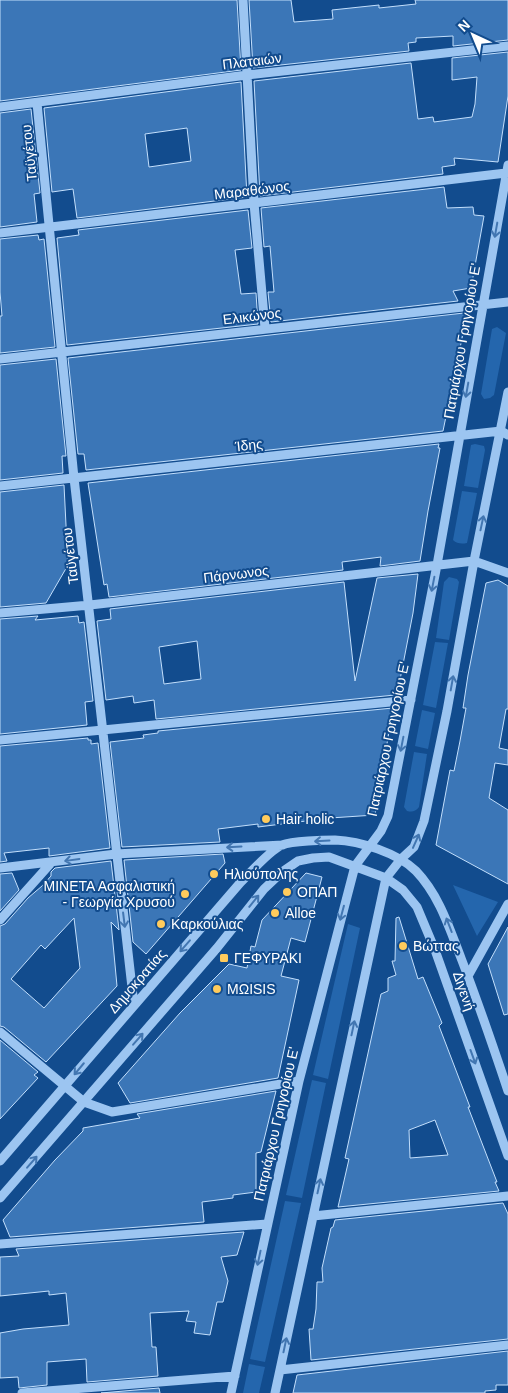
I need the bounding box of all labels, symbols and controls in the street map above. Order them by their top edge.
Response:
north arrow [448,10,498,60]
text: N [455,16,473,35]
street label: Πλαταιών [222,49,282,73]
street label: Ταϋγέτου [18,124,40,182]
street label: Μαραθώνος [213,177,291,203]
one-way arrow [491,221,501,237]
street label: Πατριάρχου Γρηγορίου Ε' [440,262,484,420]
street label: Ελικώνος [222,304,282,328]
one-way arrow [462,381,472,397]
street label: Ίδης [233,436,264,455]
one-way arrow [478,516,487,532]
street label: Ταϋγέτου [59,527,81,585]
street label: Πάρνωνος [202,562,270,586]
one-way arrow [428,576,437,592]
street label: Πατριάρχου Γρηγορίου Ε' [364,660,412,818]
one-way arrow [448,675,458,691]
one-way arrow [397,735,406,751]
place label: Hair holic [276,811,334,827]
marker: Hair holic [260,813,272,825]
one-way arrow [412,834,421,849]
one-way arrow [314,836,330,845]
one-way arrow [226,843,242,852]
one-way arrow [65,855,81,865]
place label: Ηλιούπολης [224,866,298,882]
marker: Ηλιούπολης [208,868,220,880]
place label: ΜΙΝΕΤΑ Ασφαλιστική - Γεωργία Χρυσού [43,878,175,910]
place label: ΟΠΑΠ [297,884,337,900]
marker: ΟΠΑΠ [281,886,293,898]
marker: ΜΙΝΕΤΑ Ασφαλιστική - Γεωργία Χρυσού [179,888,191,900]
one-way arrow [249,895,260,908]
place label: Alloe [285,905,316,921]
one-way arrow [337,905,347,921]
marker: Alloe [269,907,281,919]
one-way arrow [119,912,129,928]
place label: Καρκούλιας [171,916,244,932]
one-way arrow [443,917,452,932]
marker: Καρκούλιας [155,918,167,930]
place label: Βώττας [413,938,459,954]
one-way arrow [180,939,191,952]
marker: Βώττας [397,940,409,952]
street label: Δημοκρατίας [105,946,169,1016]
place label: ΓΕΦΥΡΑΚΙ [234,950,302,966]
marker: ΓΕΦΥΡΑΚΙ [218,952,230,964]
street label: Διγενή [450,969,478,1013]
place label: ΜΩISIS [227,981,276,997]
marker: ΜΩISIS [211,983,223,995]
one-way arrow [349,1020,358,1036]
one-way arrow [133,1032,144,1045]
street label: Πατριάρχου Γρηγορίου Ε' [250,1045,302,1203]
one-way arrow [468,1048,478,1064]
one-way arrow [74,1062,85,1075]
one-way arrow [26,1155,38,1168]
one-way arrow [315,1179,324,1195]
one-way arrow [254,1250,264,1266]
one-way arrow [281,1338,290,1354]

